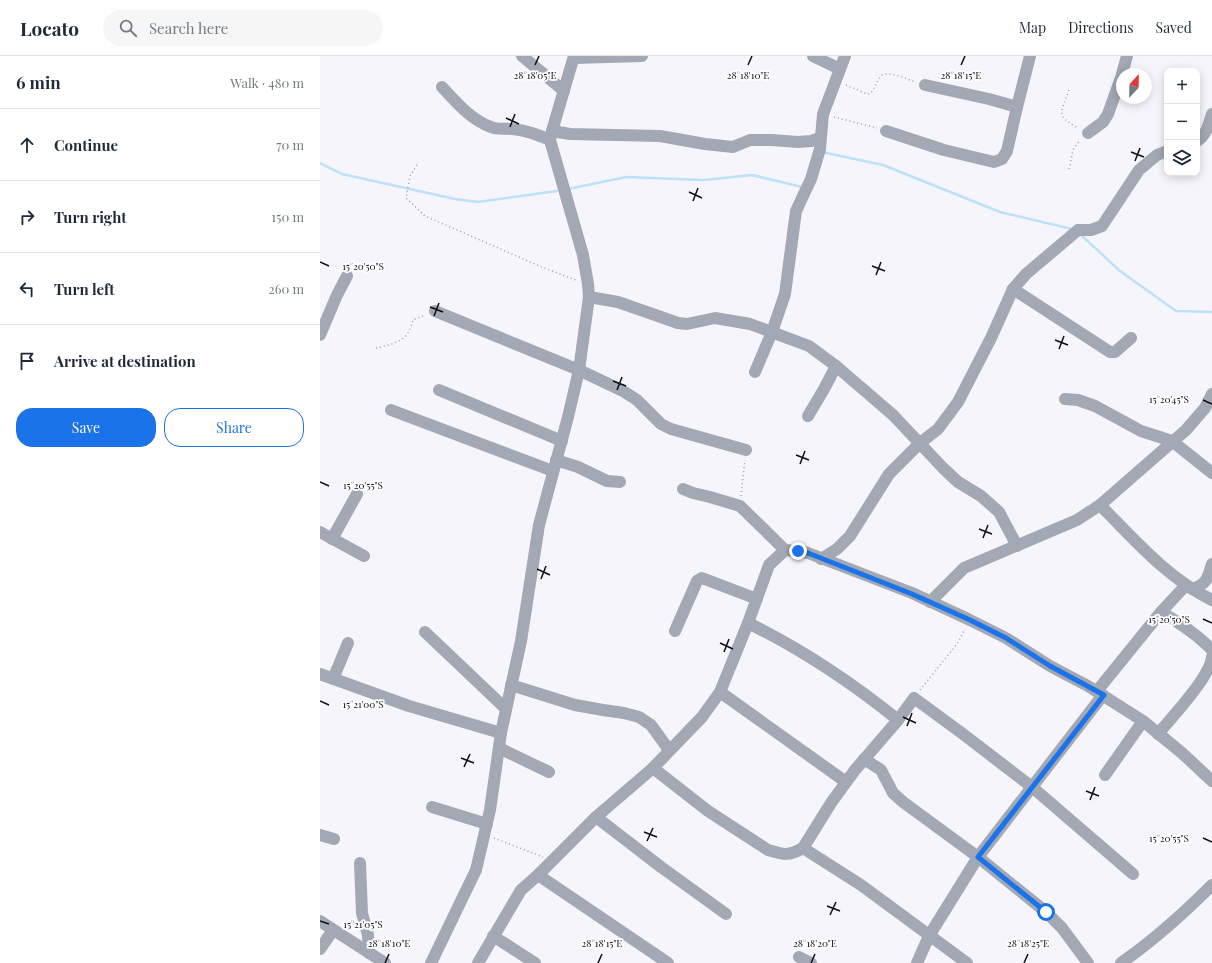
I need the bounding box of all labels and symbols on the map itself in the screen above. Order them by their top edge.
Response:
text: 28°18'05"E [513,68,557,82]
text: 28°18'10"E [727,68,769,82]
text: 28°18'15"E [941,68,981,82]
north arrow [1116,68,1152,104]
text: 15°20'50"S [342,259,384,273]
text: 15°20'45"S [1149,392,1189,406]
text: 15°20'55"S [343,478,383,492]
route end [789,542,807,560]
text: 15°20'50"S [1148,612,1190,626]
text: 15°21'00"S [342,697,384,711]
text: 15°20'55"S [1149,831,1189,845]
route start [1037,903,1055,921]
text: 15°21'05"S [343,917,383,931]
text: 28°18'10"E [368,936,410,950]
text: 28°18'15"E [582,936,622,950]
text: 28°18'20"E [793,936,837,950]
text: 28°18'25"E [1007,936,1049,950]

